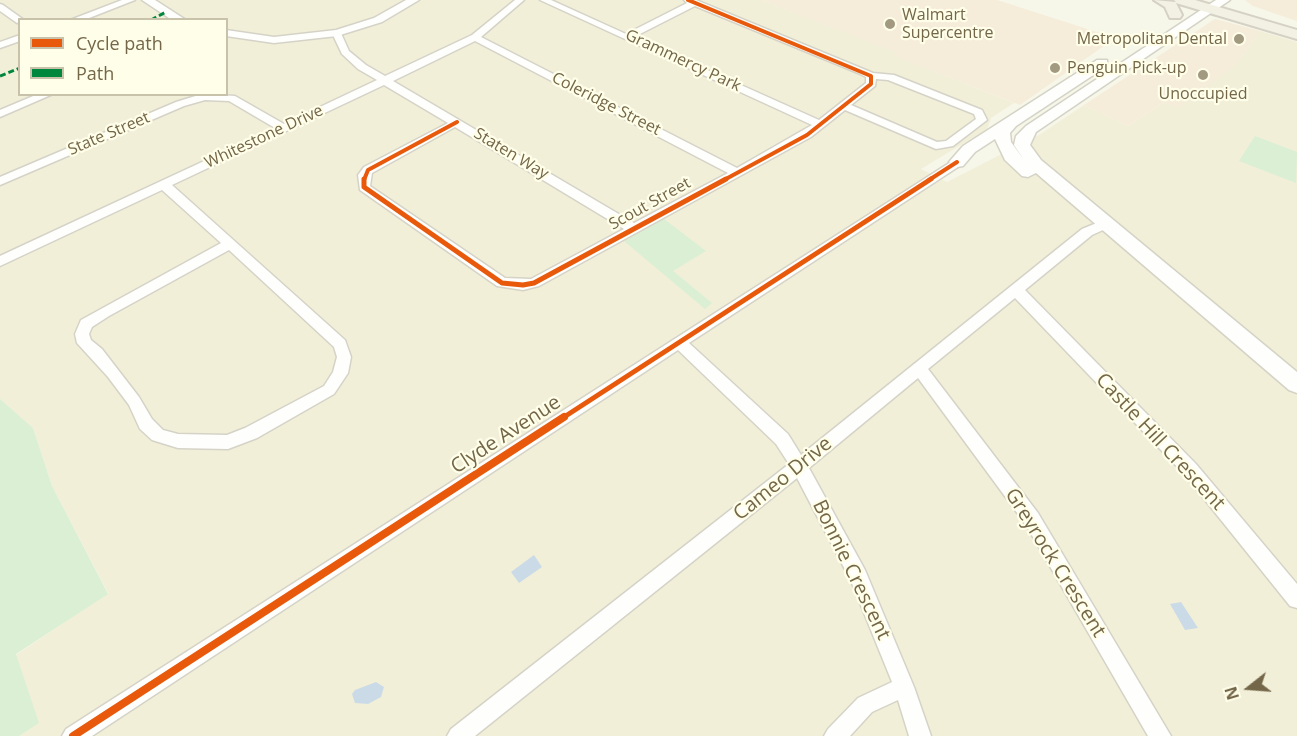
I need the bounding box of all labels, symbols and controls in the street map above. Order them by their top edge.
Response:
place label: Walmart Supercentre [902,5,994,43]
marker: Walmart Supercentre [883,17,897,31]
legend [18,18,228,96]
street label: Grammercy Park [622,26,744,96]
place label: Metropolitan Dental [1077,29,1227,49]
text: Cycle path [76,31,163,55]
marker: Metropolitan Dental [1232,32,1246,46]
place label: Penguin Pick-up [1067,58,1186,78]
text: Path [76,61,114,85]
marker: Penguin Pick-up [1048,61,1062,75]
street label: Coleridge Street [548,68,664,140]
marker: Unoccupied [1196,68,1210,82]
place label: Unoccupied [1159,84,1247,104]
street label: Whitestone Drive [202,101,326,173]
street label: State Street [65,108,153,160]
street label: Staten Way [470,124,552,184]
street label: Scout Street [606,174,694,234]
street label: Castle Hill Crescent [1090,368,1230,516]
street label: Clyde Avenue [447,391,565,479]
street label: Cameo Drive [729,432,837,526]
street label: Greyrock Crescent [999,484,1111,642]
street label: Bonnie Crescent [807,496,895,644]
north arrow [1219,658,1279,718]
text: N [1219,684,1244,703]

